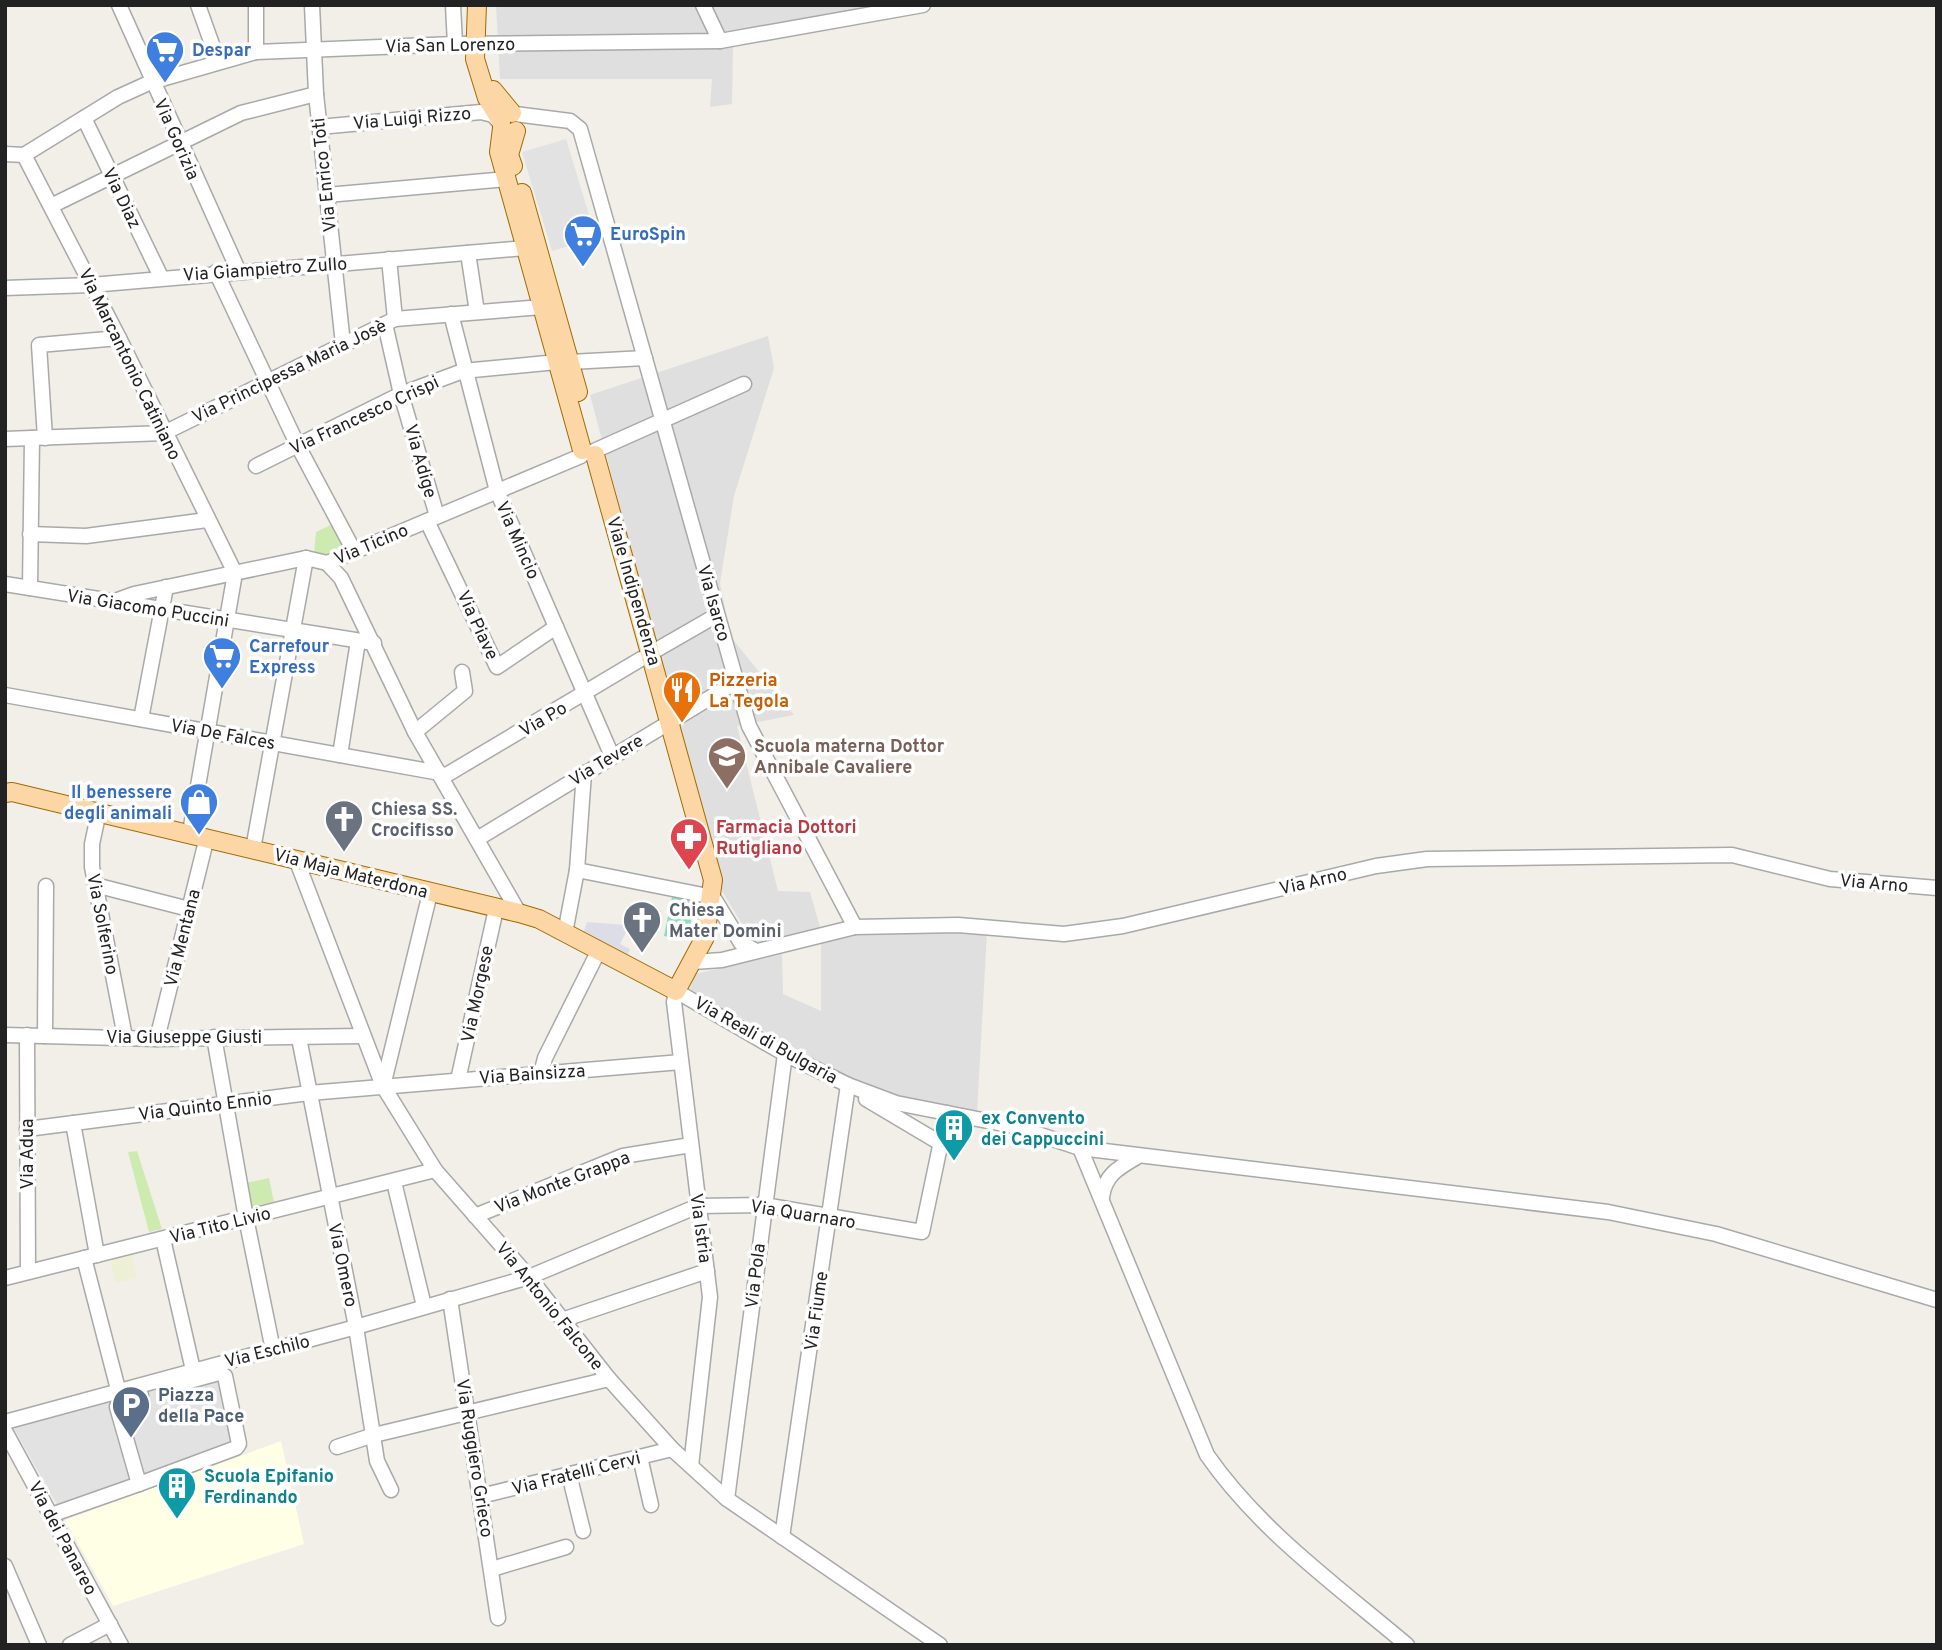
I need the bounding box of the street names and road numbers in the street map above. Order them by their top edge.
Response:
street label: Via San Lorenzo [385,34,515,59]
street label: Via Gorizia [147,95,204,184]
street label: Via Luigi Rizzo [352,103,472,136]
street label: Via Enrico Toti [308,116,343,233]
street label: Via Diaz [96,164,145,233]
street label: Via Giampietro Zullo [182,253,348,288]
street label: Via Marcantonio Catiniano [72,265,185,464]
street label: Via Principessa Maria Josè [189,315,391,430]
street label: Via Francesco Crispi [286,372,443,461]
street label: Via Adige [398,422,441,501]
street label: Via Mincio [489,498,544,583]
street label: Viale Indipendenza [600,514,665,669]
street label: Via Ticino [331,519,412,571]
street label: Via Isarco [691,563,734,644]
street label: Via Giacomo Puccini [65,585,231,634]
street label: Via Piave [451,587,503,664]
street label: Via Po [516,697,572,743]
street label: Via De Falces [169,715,277,756]
street label: Via Tevere [565,730,648,792]
street label: Via Maja Materdona [271,844,430,905]
street label: Via Arno [1277,864,1349,901]
street label: Via Arno [1839,870,1909,899]
street label: Via Solferino [80,872,123,977]
street label: Via Mentana [160,887,207,990]
street label: Via Morgese [457,944,500,1045]
street label: Via Reali di Bulgaria [689,992,841,1090]
street label: Via Giuseppe Giusti [106,1027,262,1050]
street label: Via Bainsizza [478,1060,586,1091]
street label: Via Quinto Ennio [137,1088,273,1127]
street label: Via Adua [17,1118,40,1190]
street label: Via Monte Grappa [491,1147,634,1220]
street label: Via Istria [683,1192,716,1264]
street label: Via Quarnaro [748,1196,857,1235]
street label: Via Tito Livio [167,1203,273,1250]
street label: Via Omero [321,1221,362,1309]
street label: Via Antonio Falcone [490,1238,608,1376]
street label: Via Pola [741,1242,772,1310]
street label: Via Fiume [801,1270,834,1352]
street label: Via Eschilo [222,1331,312,1374]
street label: Via Ruggiero Grieco [450,1377,497,1539]
street label: Via Fratelli Cervi [510,1447,643,1502]
street label: Via dei Panareo [22,1478,101,1600]

